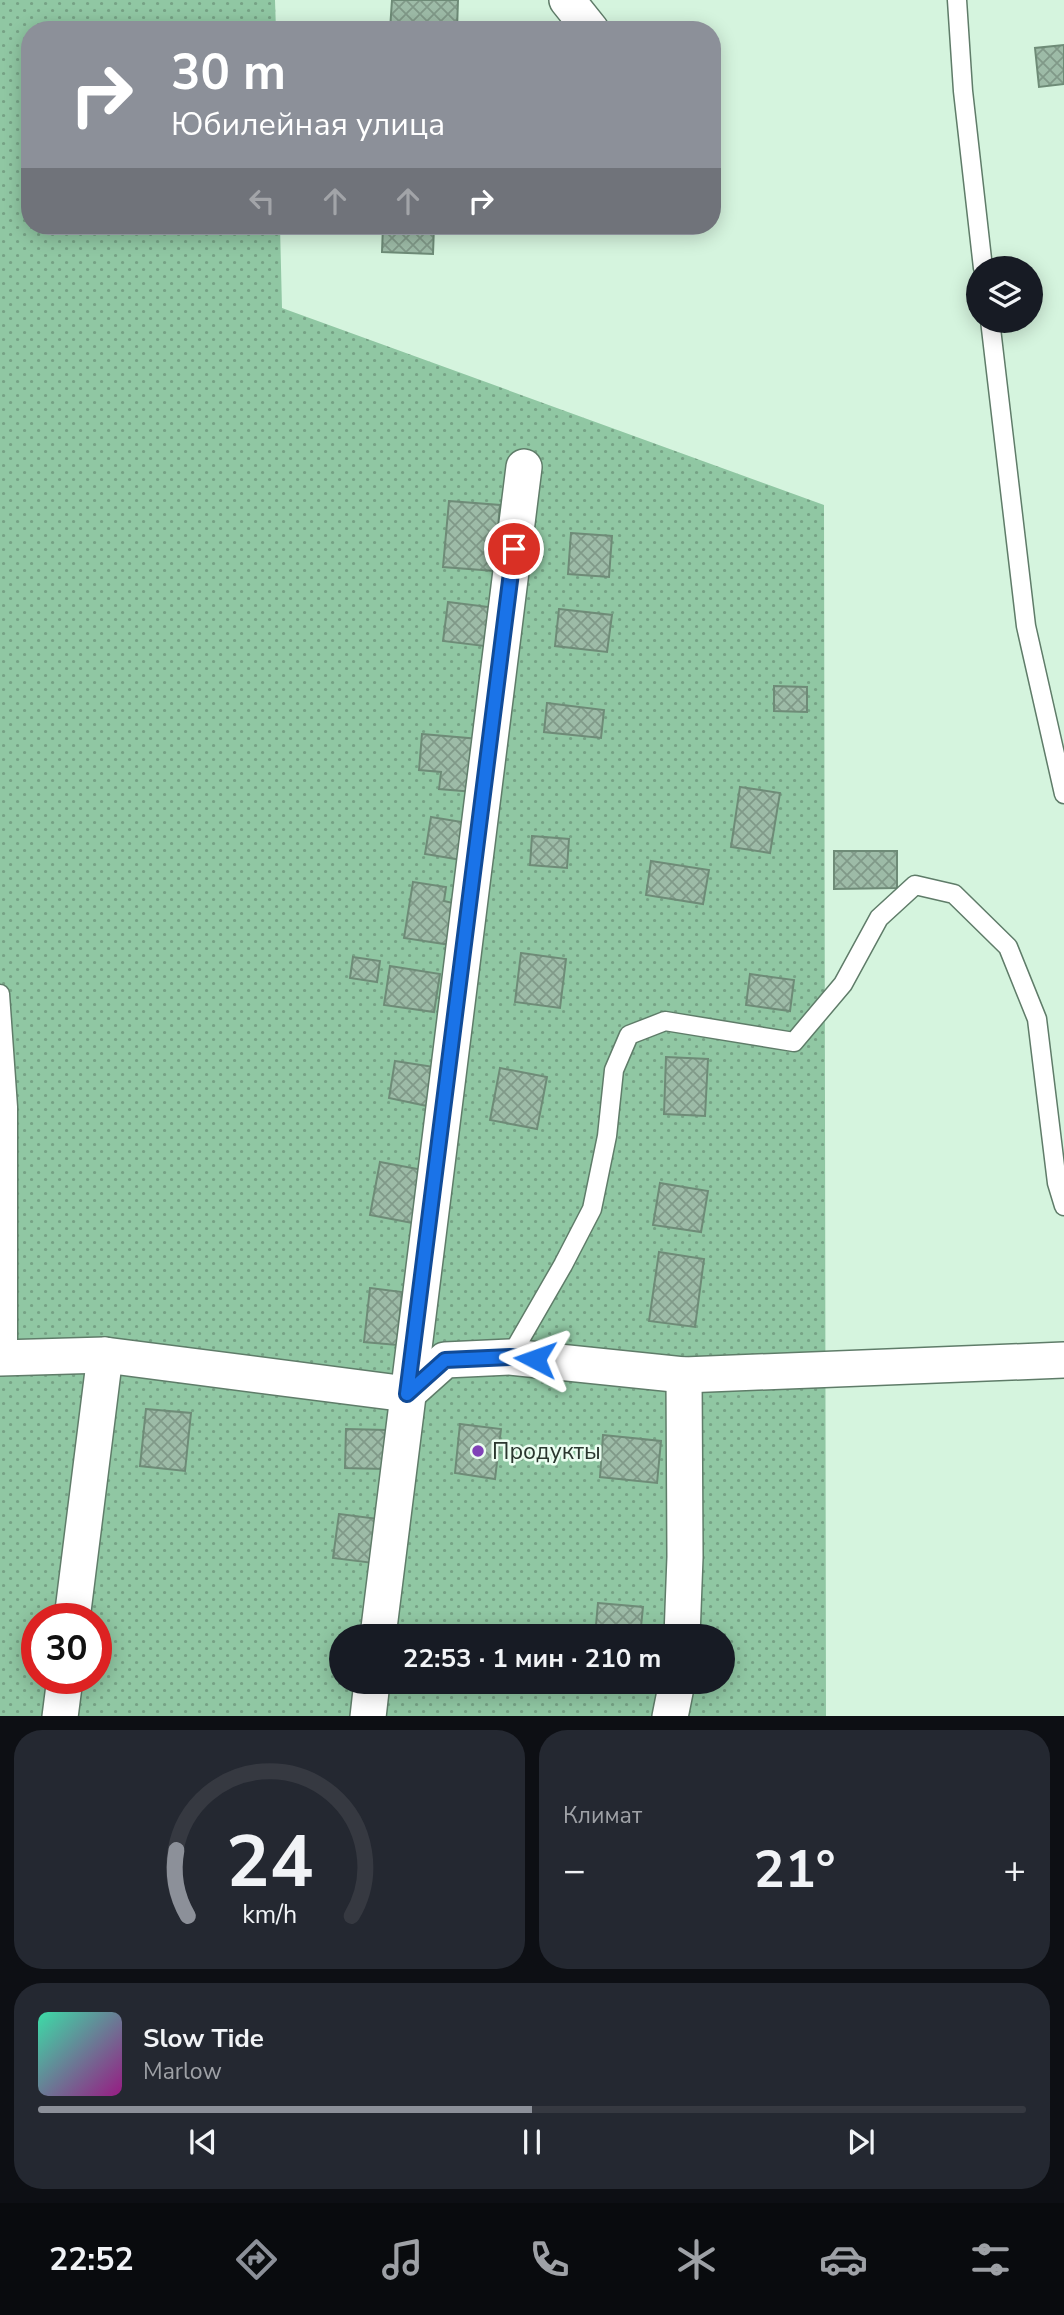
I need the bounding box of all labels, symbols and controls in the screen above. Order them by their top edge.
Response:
text: 30 m [171,39,286,106]
icon: right [56,49,147,140]
text: Юбилейная улица [171,103,445,146]
icon: left [243,182,281,220]
icon: ahead [316,182,354,220]
icon: ahead [389,182,427,220]
icon: right [462,182,500,220]
map controls [966,256,1043,333]
button: layers [966,256,1043,333]
pin [484,519,544,579]
icon: arrive [495,530,533,568]
position arrow [498,1322,572,1396]
place label: Продукты [492,1436,601,1467]
marker: Продукты [470,1443,486,1459]
speed limit sign: 30 [21,1603,112,1694]
text: 22:53 · 1 мин · 210 m [403,1641,661,1676]
text: Климат [563,1800,642,1831]
text: 24 [226,1812,313,1912]
text: 21° [753,1834,836,1905]
text: − [563,1845,586,1896]
text: + [1003,1845,1026,1896]
text: km/h [242,1897,297,1931]
text: Slow Tide [143,2021,264,2056]
text: Marlow [143,2056,222,2087]
icon: previous [184,2123,222,2161]
icon: pause [513,2123,551,2161]
icon: next [842,2123,880,2161]
icon: directions [232,2235,281,2284]
icon: music [378,2235,427,2284]
icon: phone [525,2235,574,2284]
icon: climate [672,2235,721,2284]
icon: car [819,2235,868,2284]
icon: filters [966,2235,1015,2284]
text: 22:52 [49,2238,134,2281]

